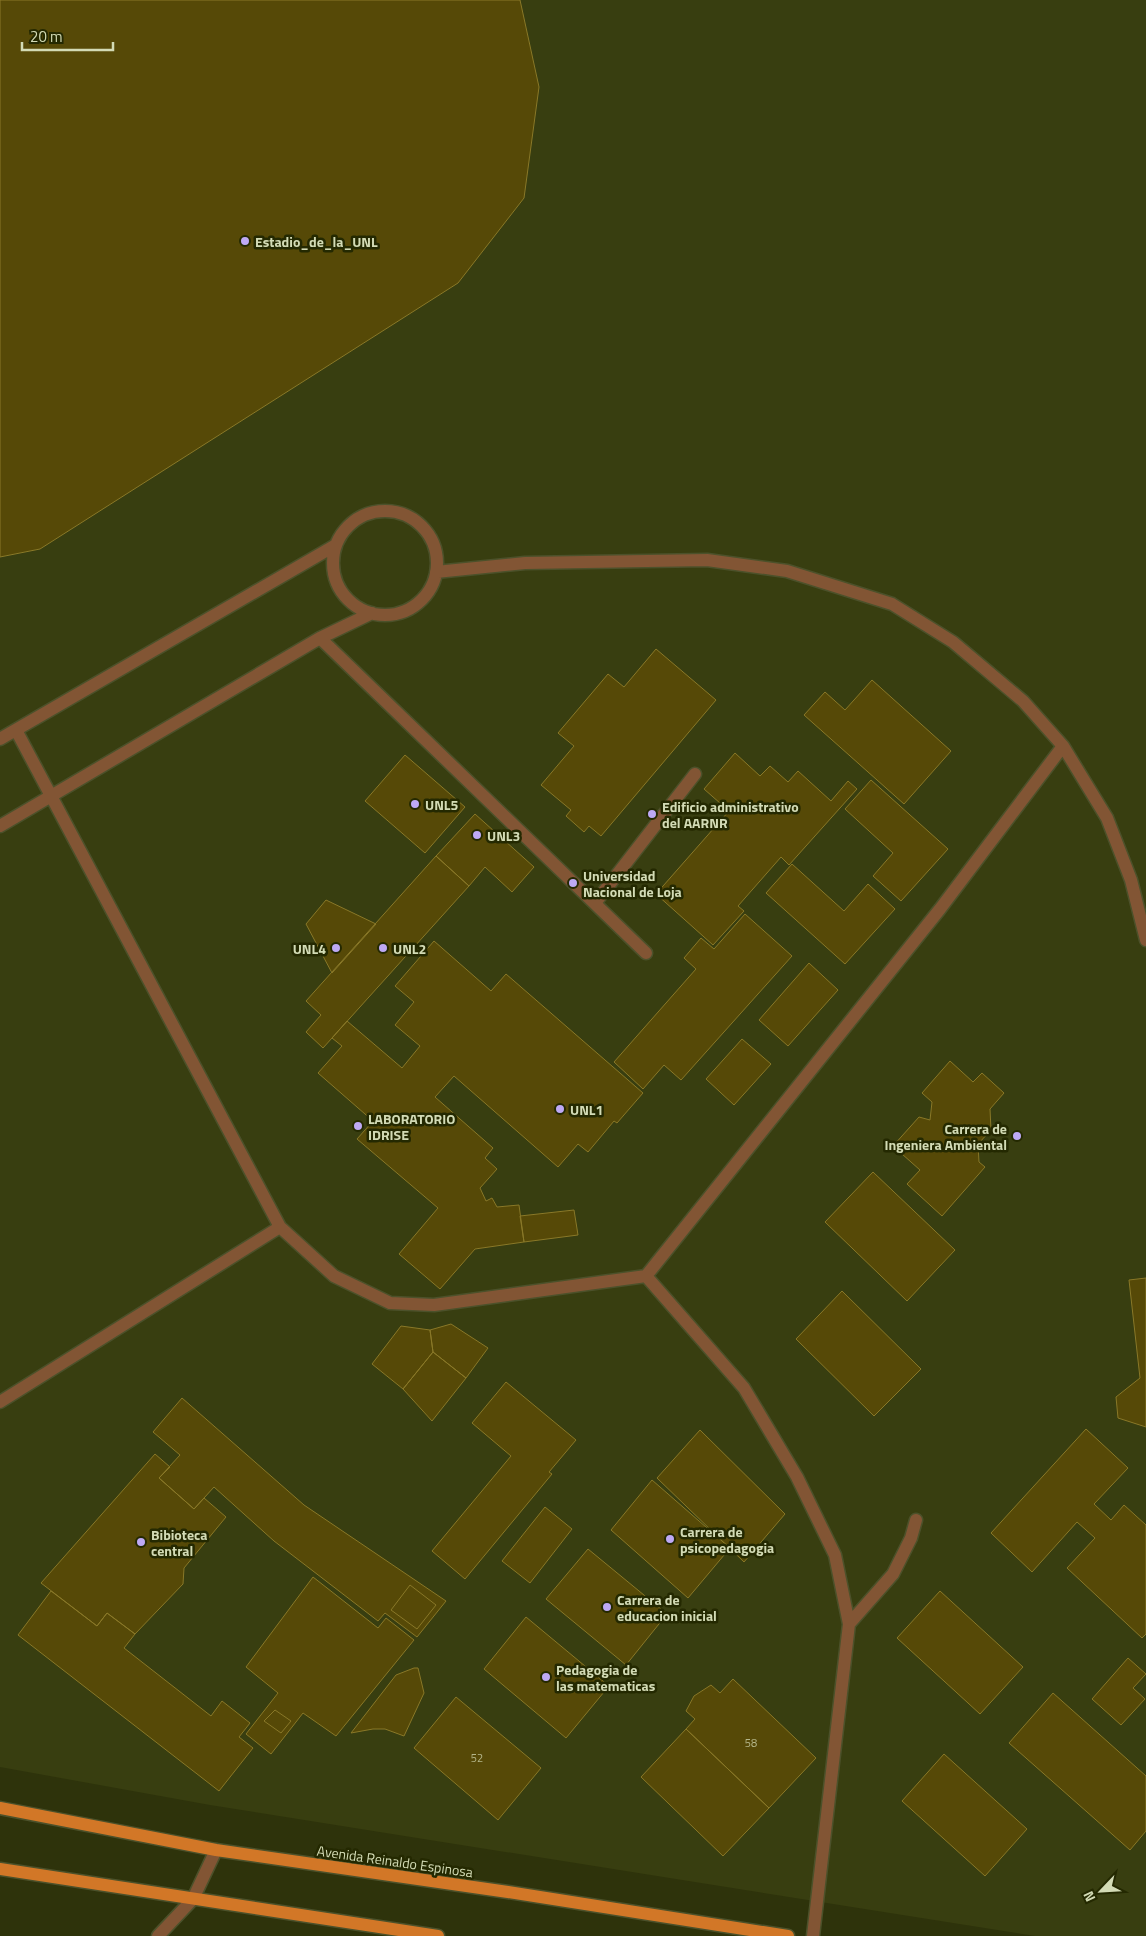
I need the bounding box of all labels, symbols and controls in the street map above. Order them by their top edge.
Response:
scale bar [22,20,114,52]
text: 20 m [30,25,63,48]
place label: Estadio_de_la_UNL [255,231,378,252]
marker: Estadio_de_la_UNL [239,235,251,247]
place label: UNL5 [425,794,458,815]
place label: Edificio administrativo del AARNR [662,796,799,833]
marker: UNL5 [409,798,421,810]
marker: Edificio administrativo del AARNR [646,808,658,820]
place label: UNL3 [487,825,520,846]
marker: UNL3 [471,829,483,841]
place label: Universidad Nacional de Loja [583,865,682,902]
marker: Universidad Nacional de Loja [567,877,579,889]
place label: UNL4 [293,938,326,959]
place label: UNL2 [393,938,426,959]
marker: UNL4 [330,942,342,954]
marker: UNL2 [377,942,389,954]
place label: UNL1 [570,1099,603,1120]
marker: UNL1 [554,1103,566,1115]
place label: LABORATORIO IDRISE [368,1108,455,1145]
place label: Carrera de Ingeniera Ambiental [884,1118,1007,1155]
marker: LABORATORIO IDRISE [352,1120,364,1132]
marker: Carrera de Ingeniera Ambiental [1011,1130,1023,1142]
place label: Carrera de psicopedagogia [680,1521,774,1558]
place label: Bibioteca central [151,1524,207,1561]
marker: Carrera de psicopedagogia [664,1533,676,1545]
marker: Bibioteca central [135,1536,147,1548]
place label: Carrera de educacion inicial [617,1589,717,1626]
marker: Carrera de educacion inicial [601,1601,613,1613]
place label: Pedagogia de las matematicas [556,1659,656,1696]
marker: Pedagogia de las matematicas [540,1671,552,1683]
house number: 58 [745,1735,757,1751]
house number: 52 [471,1750,483,1766]
street label: Avenida Reinaldo Espinosa [316,1840,474,1882]
north arrow [1076,1866,1126,1916]
text: N [1077,1888,1100,1906]

